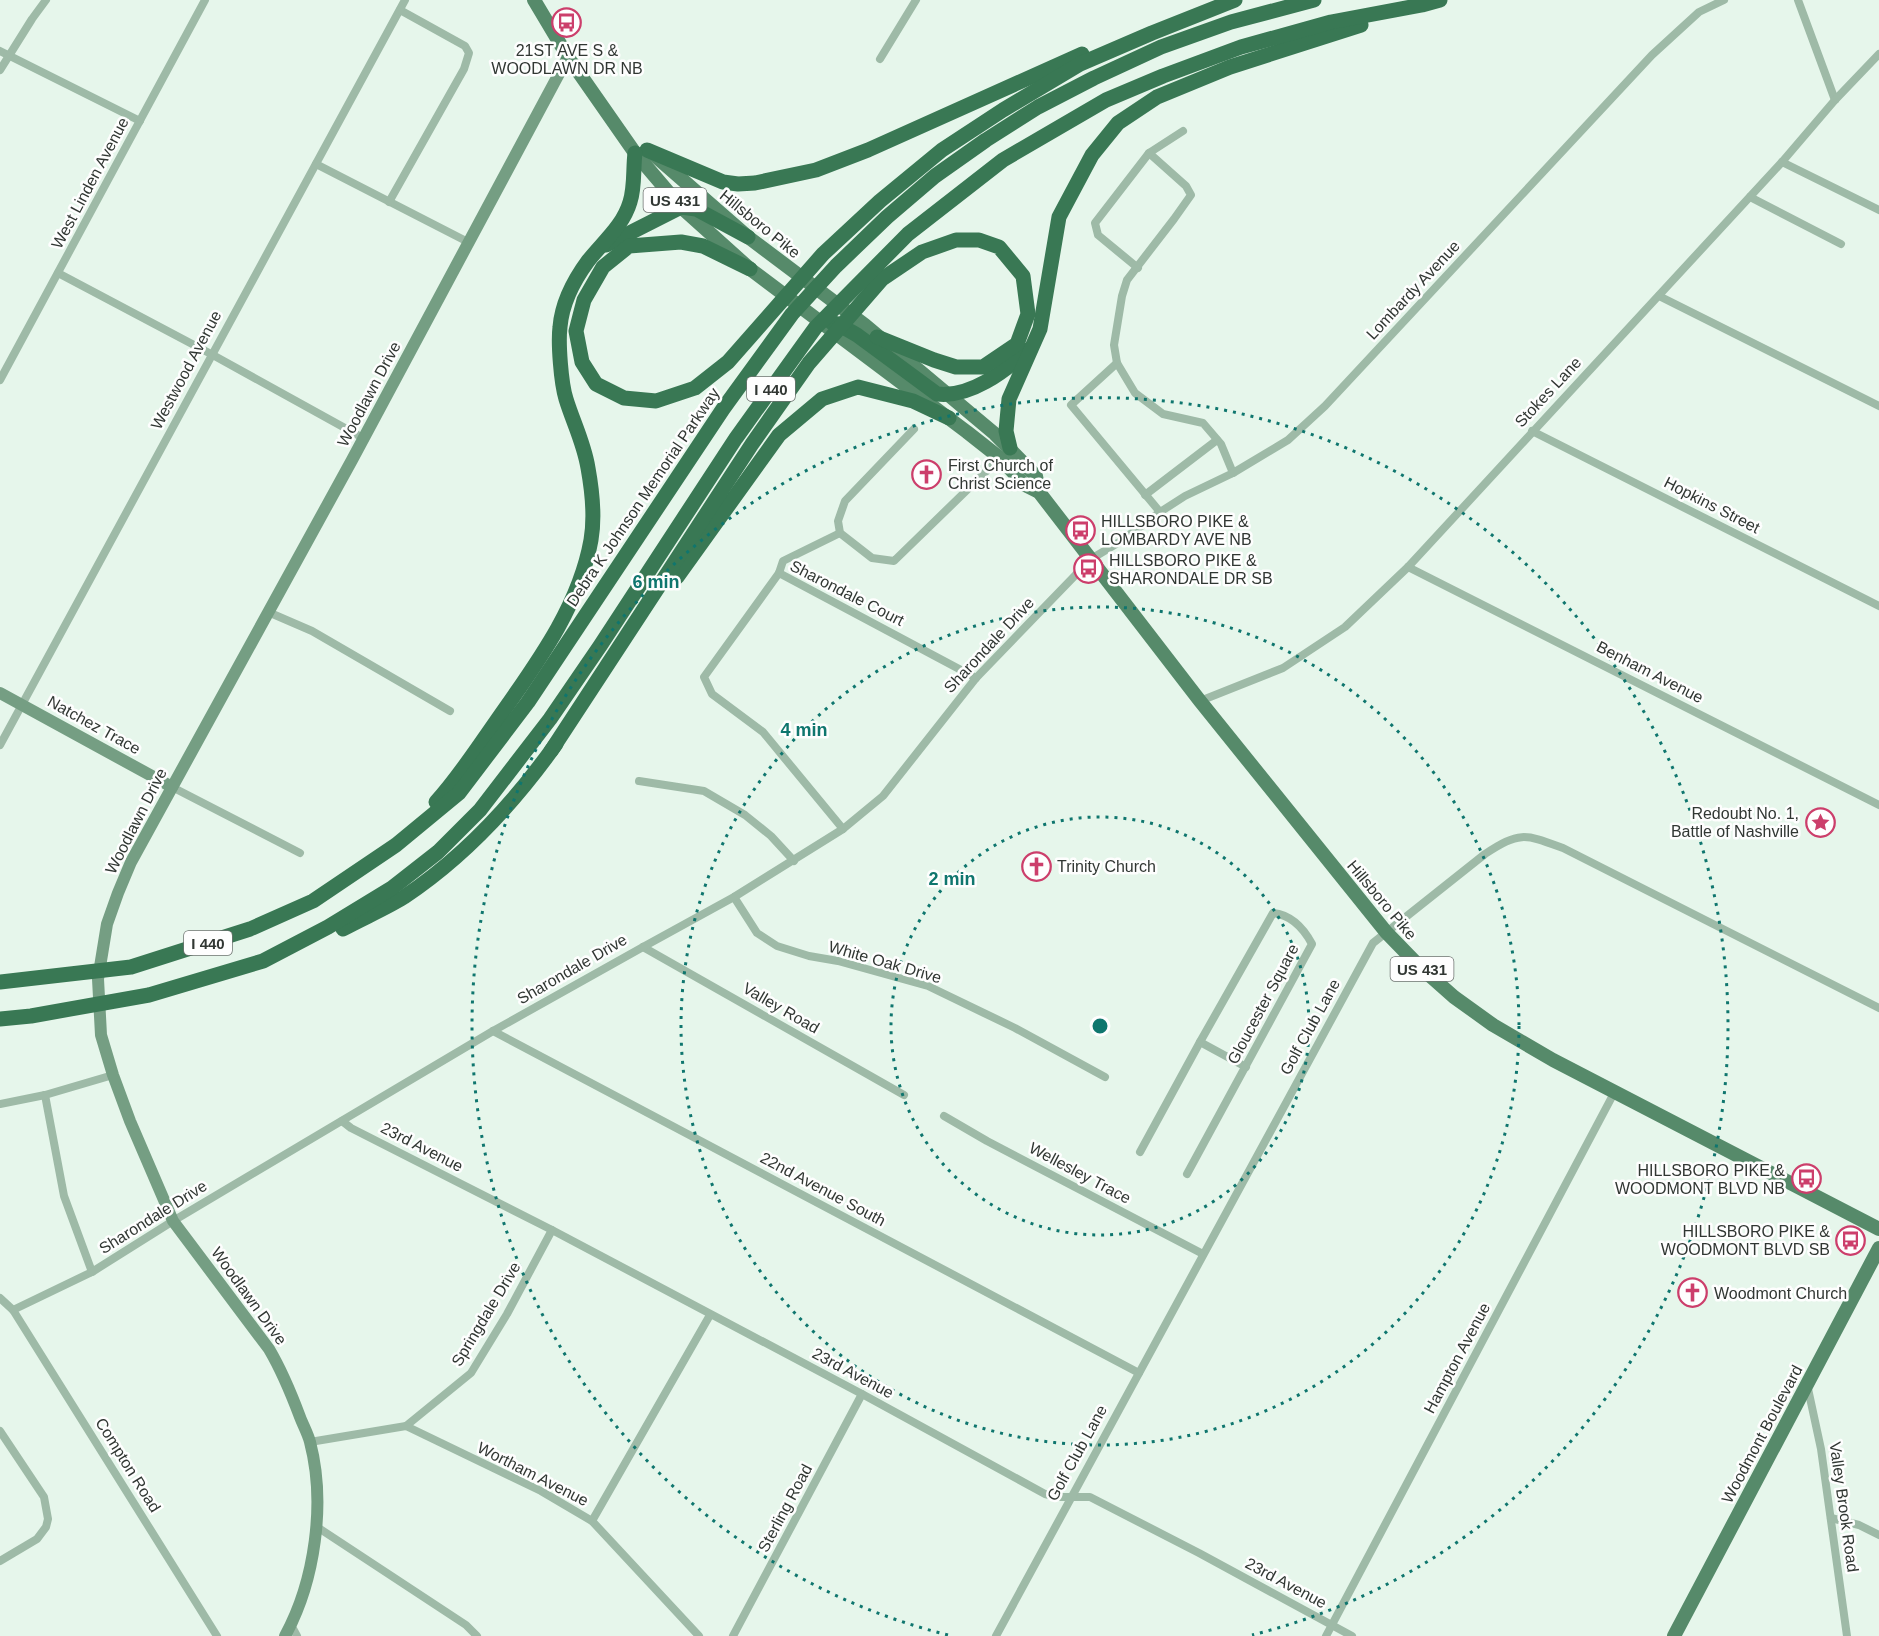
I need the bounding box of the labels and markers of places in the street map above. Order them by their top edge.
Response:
bus stop icon: 21ST AVE S & WOODLAWN DR NB [551,6,583,38]
place label: 21ST AVE S & WOODLAWN DR NB [491,42,643,77]
place label: First Church of Christ Science [948,457,1053,492]
church icon: First Church of Christ Science [911,458,943,490]
place label: HILLSBORO PIKE & LOMBARDY AVE NB [1101,513,1252,548]
bus stop icon: HILLSBORO PIKE & LOMBARDY AVE NB [1064,514,1096,546]
place label: HILLSBORO PIKE & SHARONDALE DR SB [1109,552,1273,587]
bus stop icon: HILLSBORO PIKE & SHARONDALE DR SB [1072,553,1104,585]
place label: Redoubt No. 1, Battle of Nashville [1671,805,1799,840]
place icon: Redoubt No. 1, Battle of Nashville [1804,806,1836,838]
church icon: Trinity Church [1020,850,1052,882]
place label: Trinity Church [1057,858,1156,875]
centre of rings [1090,1016,1110,1036]
place label: HILLSBORO PIKE & WOODMONT BLVD NB [1615,1162,1785,1197]
bus stop icon: HILLSBORO PIKE & WOODMONT BLVD NB [1790,1163,1822,1195]
place label: HILLSBORO PIKE & WOODMONT BLVD SB [1661,1223,1830,1258]
bus stop icon: HILLSBORO PIKE & WOODMONT BLVD SB [1835,1224,1867,1256]
church icon: Woodmont Church [1677,1277,1709,1309]
place label: Woodmont Church [1714,1285,1847,1302]

